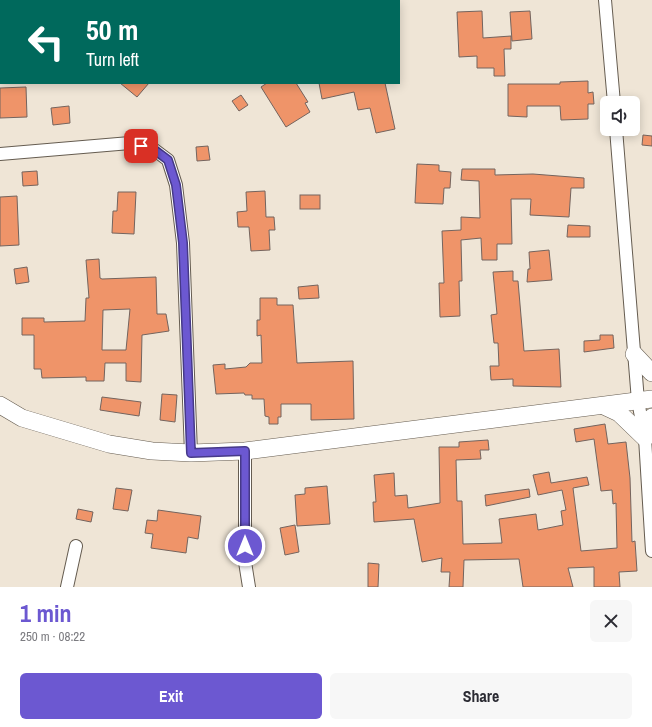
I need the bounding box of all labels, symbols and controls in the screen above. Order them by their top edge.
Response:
text: 50 m [86,11,138,49]
icon: left [20,16,72,68]
text: Turn left [86,47,139,72]
map controls [600,96,640,136]
button: sound [600,96,640,136]
pin [124,129,158,163]
icon: arrive [130,135,152,157]
position arrow [224,525,266,567]
text: 1 min [20,597,71,629]
button: close [590,600,632,642]
text: 250 m · 08:22 [20,628,85,645]
button: Exit [20,673,322,719]
button: Share [330,673,632,719]

